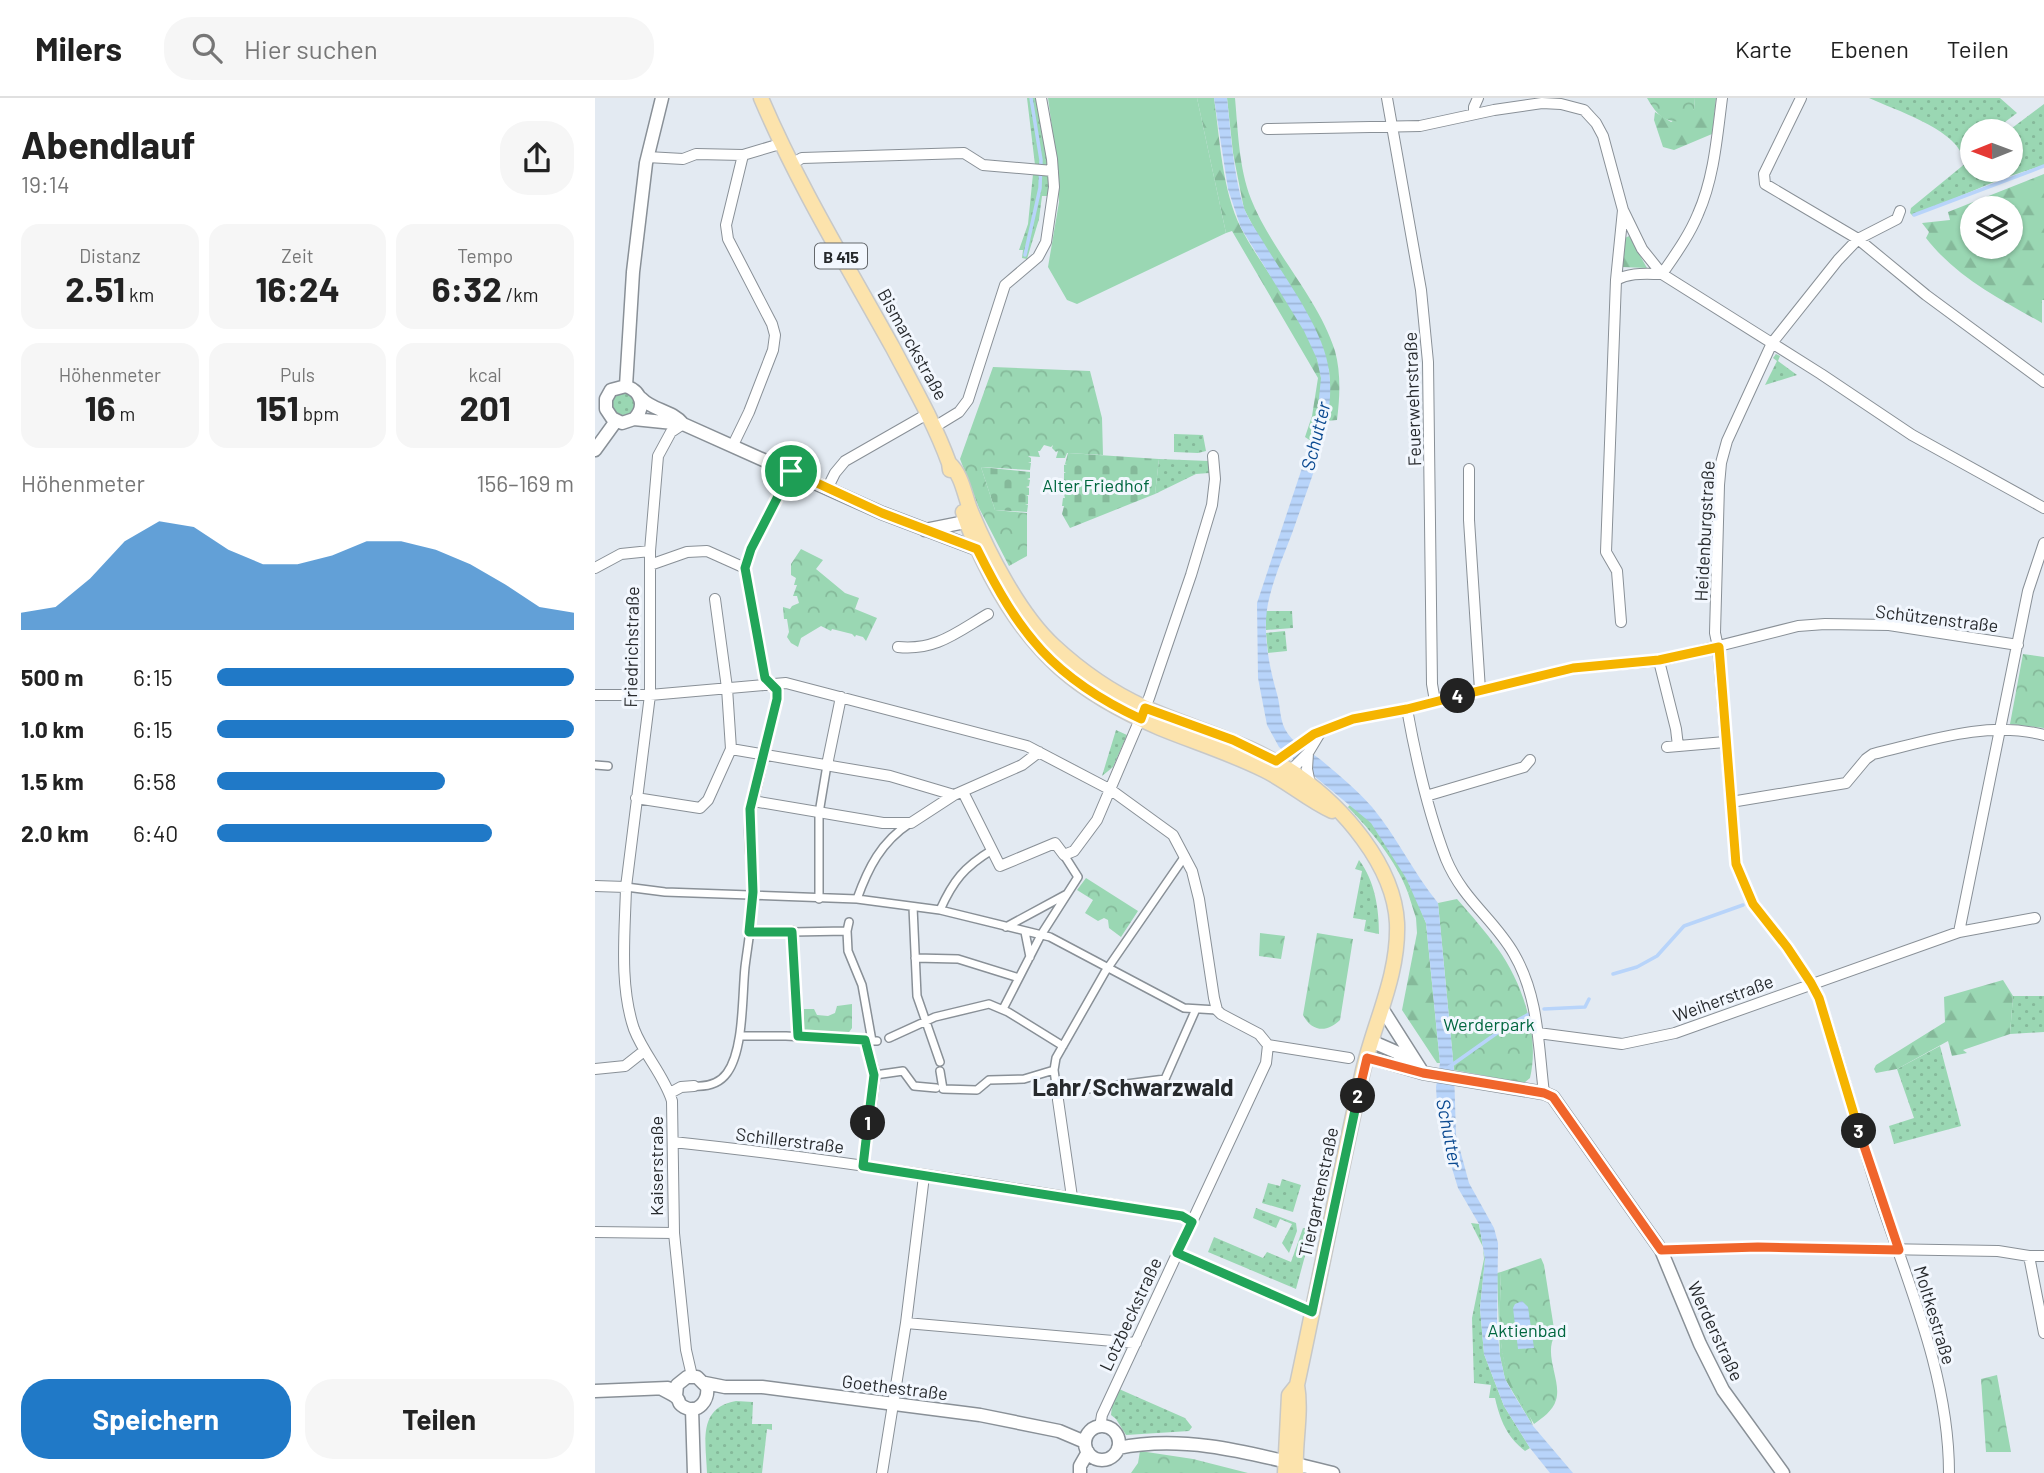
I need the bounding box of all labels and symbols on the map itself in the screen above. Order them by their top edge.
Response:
north arrow [1960,119,2023,182]
road number: B 415 [815,244,867,268]
street label: Bismarckstraße [873,284,953,404]
street label: Feuerwehrstraße [1399,331,1425,467]
water label: Schutter [1295,398,1335,473]
pin [761,441,821,501]
street label: Heidenburgstraße [1689,460,1719,602]
park label: Alter Friedhof [1042,474,1150,496]
street label: Friedrichstraße [619,586,643,708]
street label: Schützenstraße [1874,600,2000,636]
pin: 4 [1441,678,1475,714]
street label: Weiherstraße [1670,970,1776,1026]
park label: Werderpark [1443,1013,1535,1035]
district label: Lahr/Schwarzwald [1032,1072,1234,1101]
pin: 2 [1341,1079,1375,1114]
water label: Schutter [1432,1097,1468,1171]
pin: 1 [851,1105,885,1140]
pin: 3 [1841,1114,1877,1148]
street label: Kaiserstraße [645,1116,667,1216]
street label: Schillerstraße [735,1122,845,1158]
street label: Tiergartenstraße [1293,1125,1343,1259]
street label: Lotzbeckstraße [1094,1254,1166,1374]
street label: Moltkestraße [1910,1263,1960,1367]
street label: Werderstraße [1683,1278,1749,1384]
park label: Aktienbad [1487,1319,1567,1341]
street label: Goethestraße [841,1370,949,1404]

